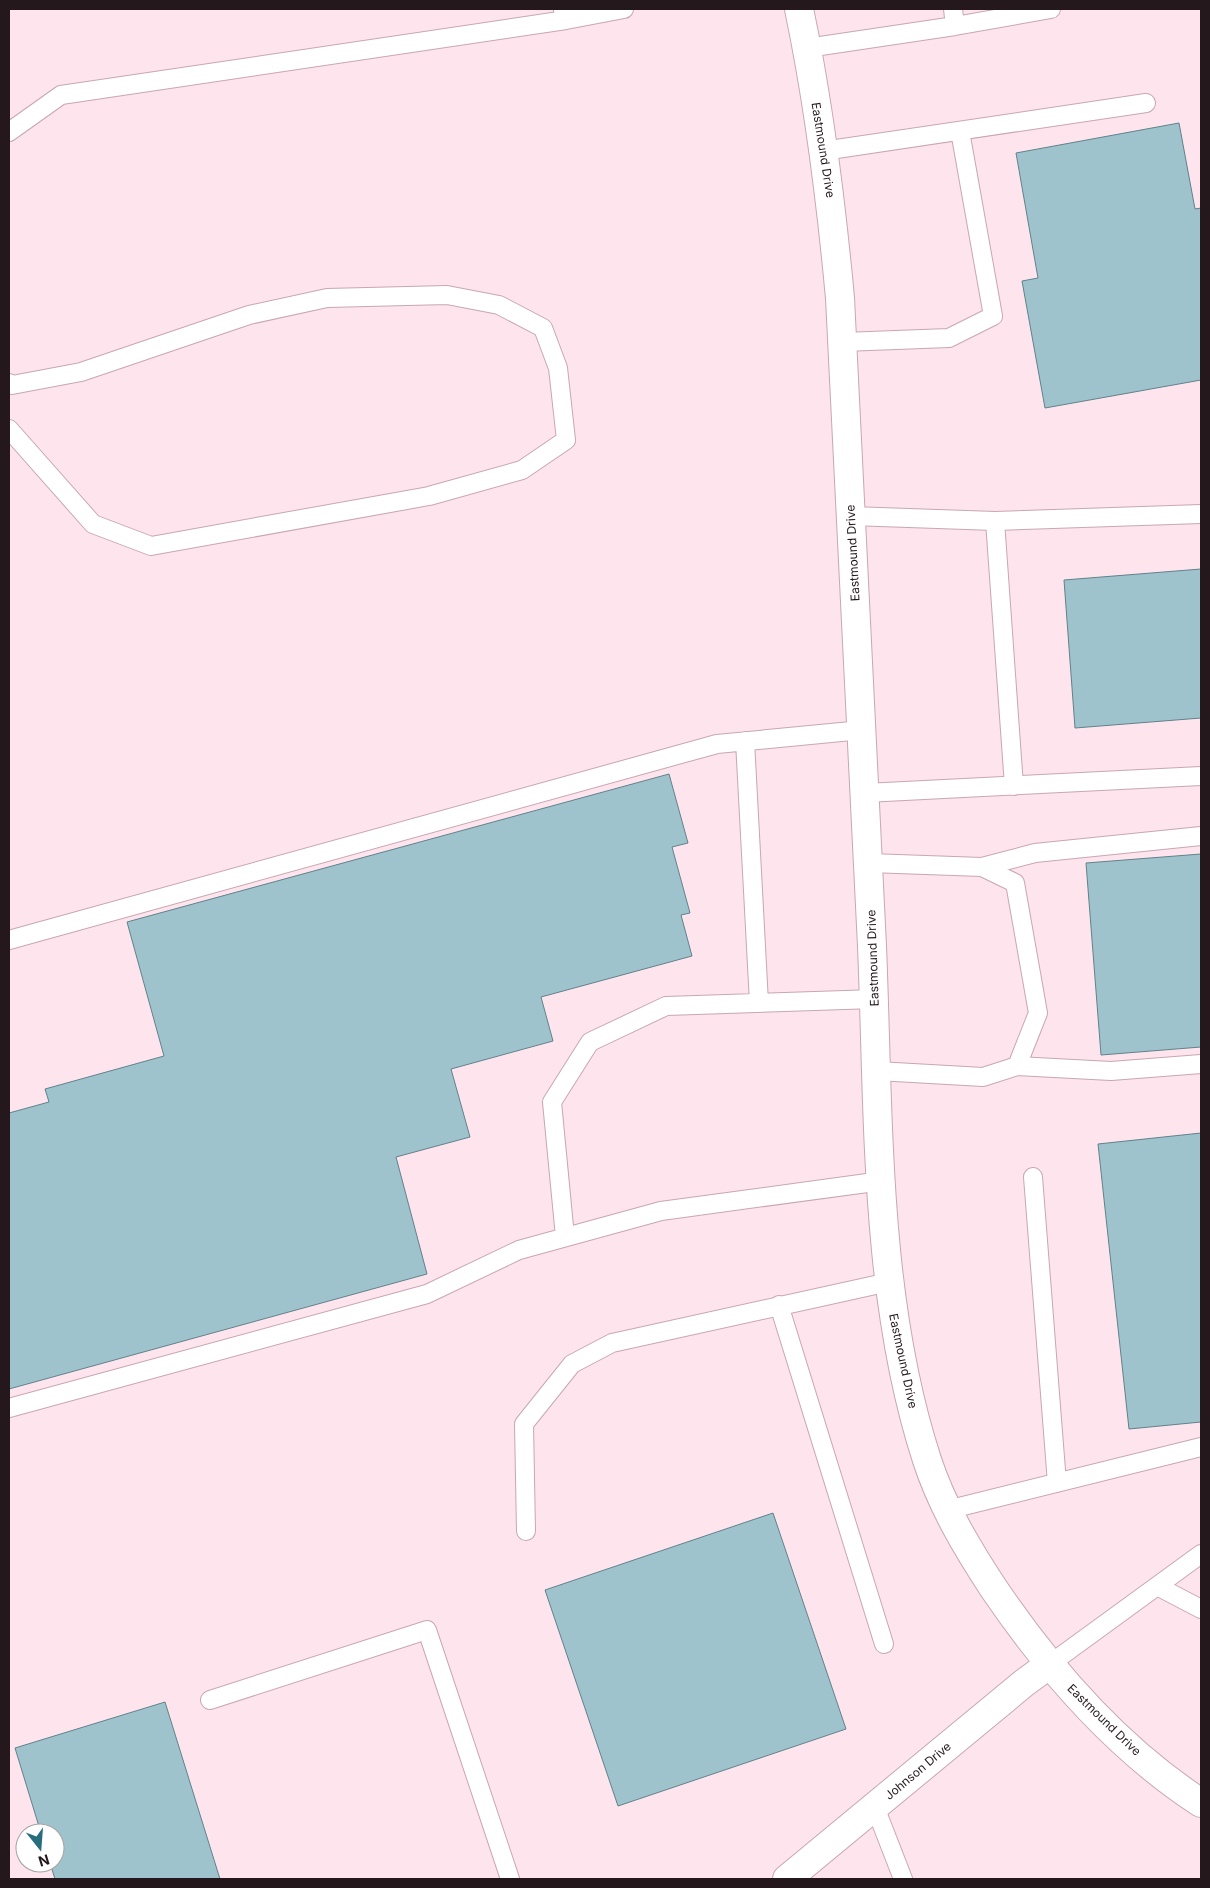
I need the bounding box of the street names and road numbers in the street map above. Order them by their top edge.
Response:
street label: Eastmound Drive [809,101,838,199]
street label: Eastmound Drive [842,504,863,602]
street label: Eastmound Drive [863,909,882,1007]
street label: Eastmound Drive [886,1312,921,1410]
street label: Eastmound Drive [1064,1681,1144,1759]
street label: Johnson Drive [881,1739,954,1803]

